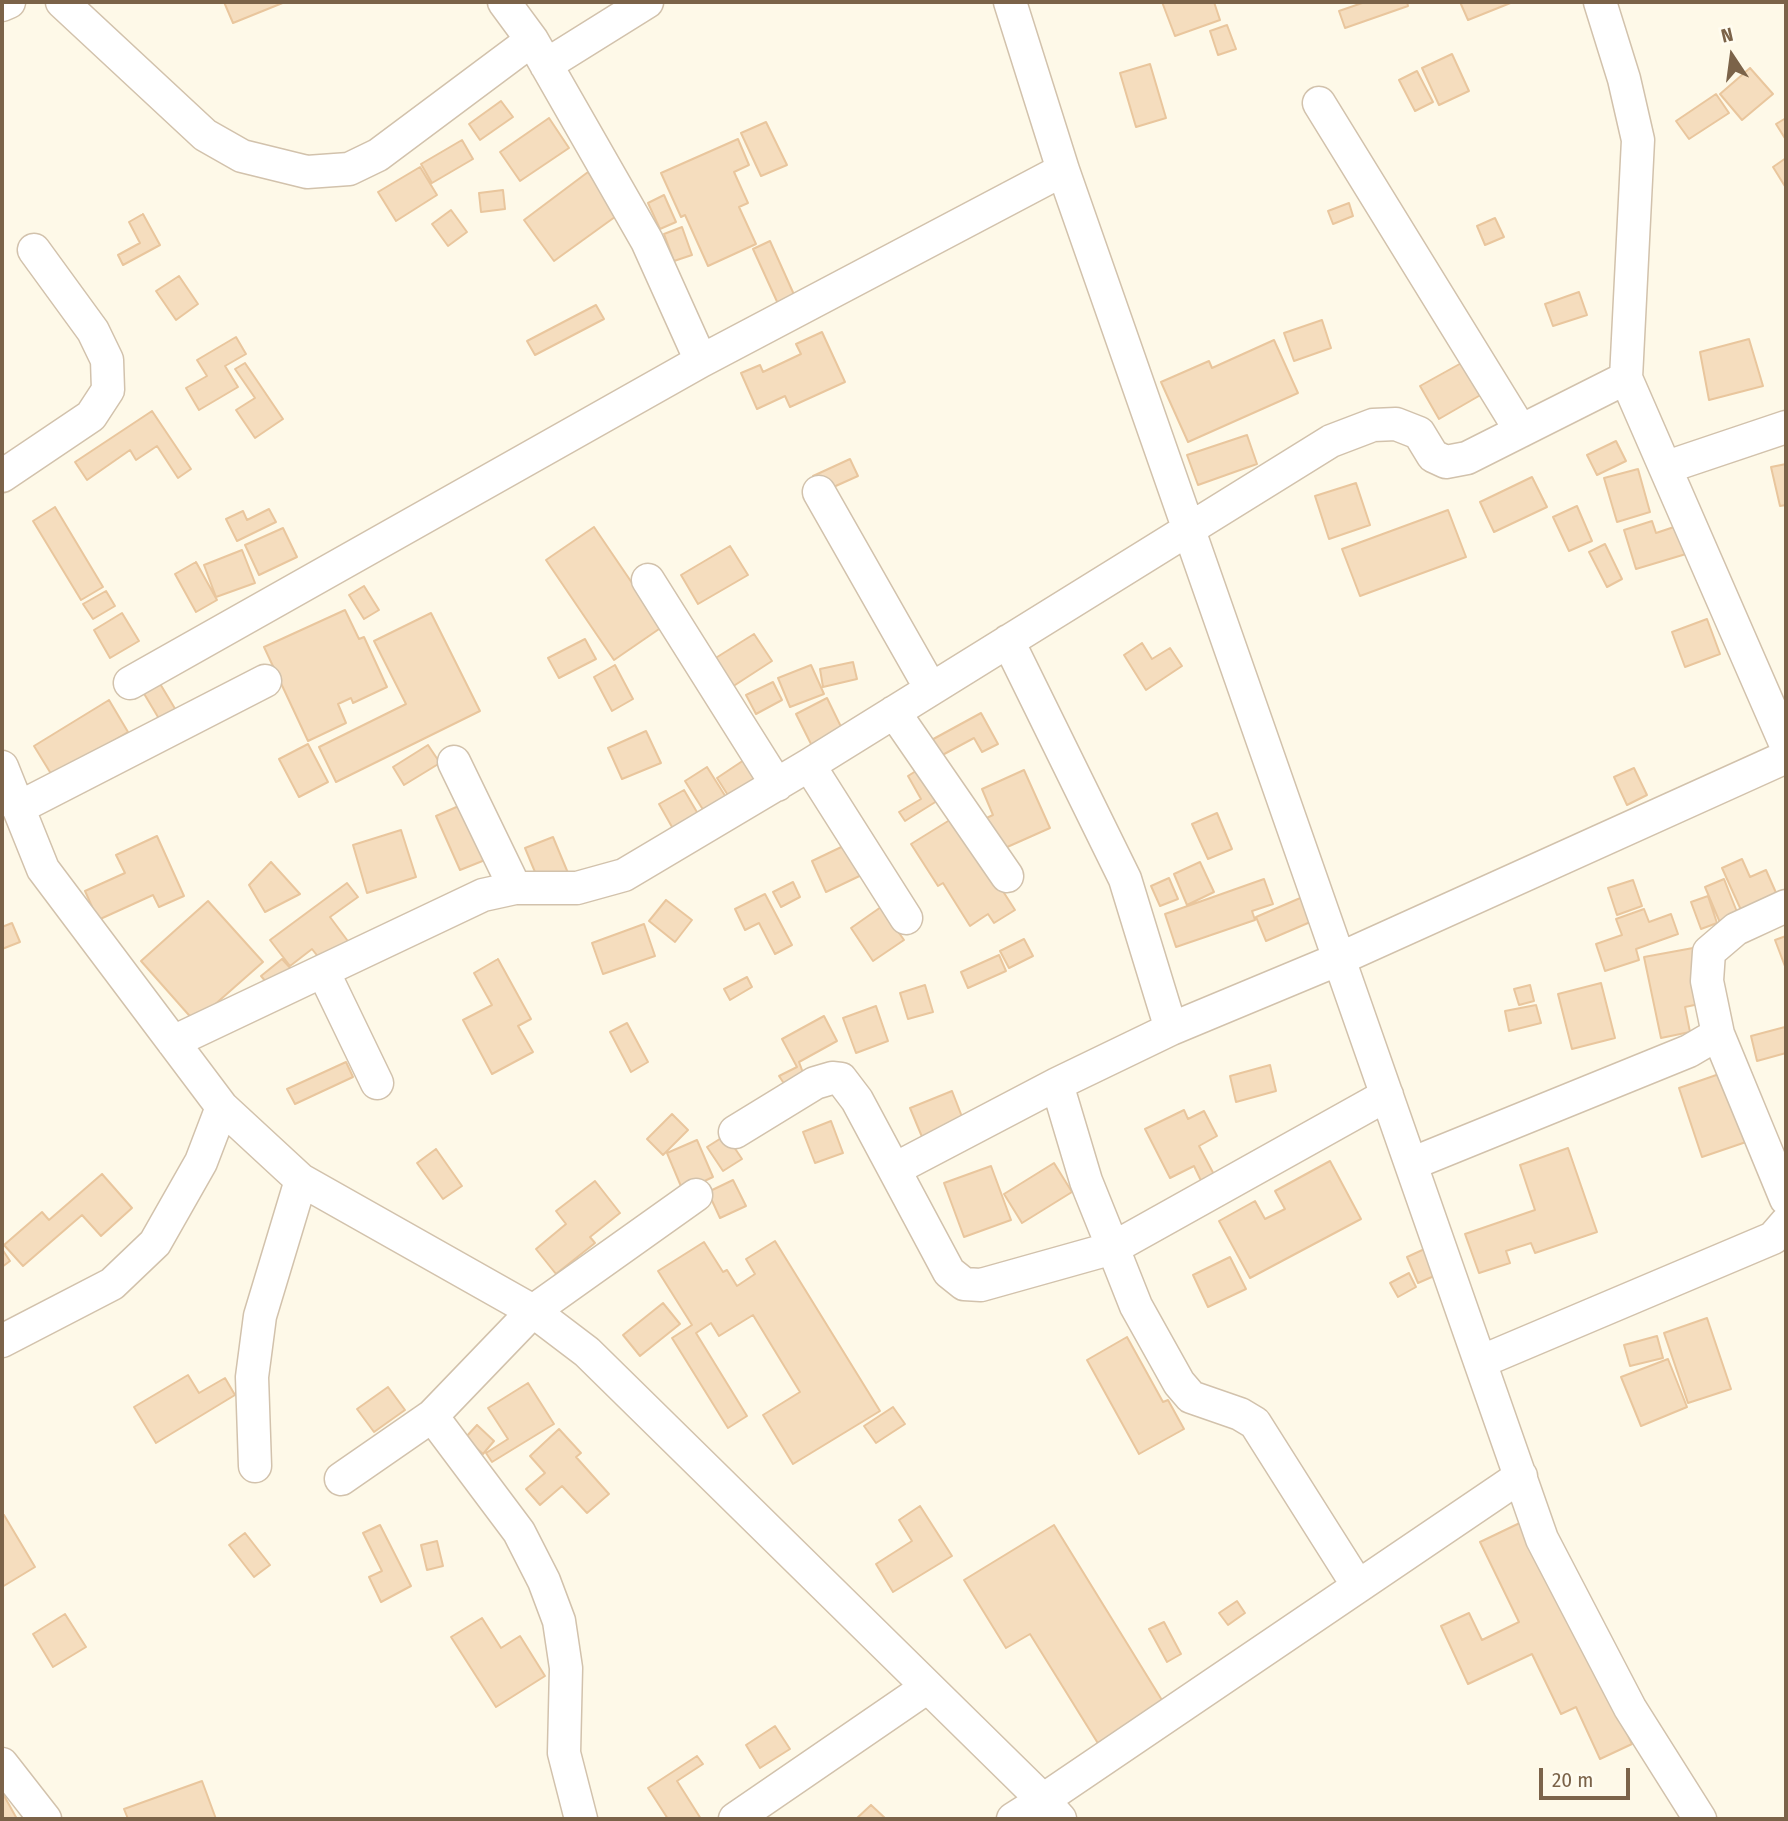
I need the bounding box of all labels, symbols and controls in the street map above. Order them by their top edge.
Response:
north arrow [1697,21,1767,91]
text: N [1719,23,1735,48]
scale bar [1543,1755,1634,1799]
text: 20 m [1552,1767,1593,1793]

